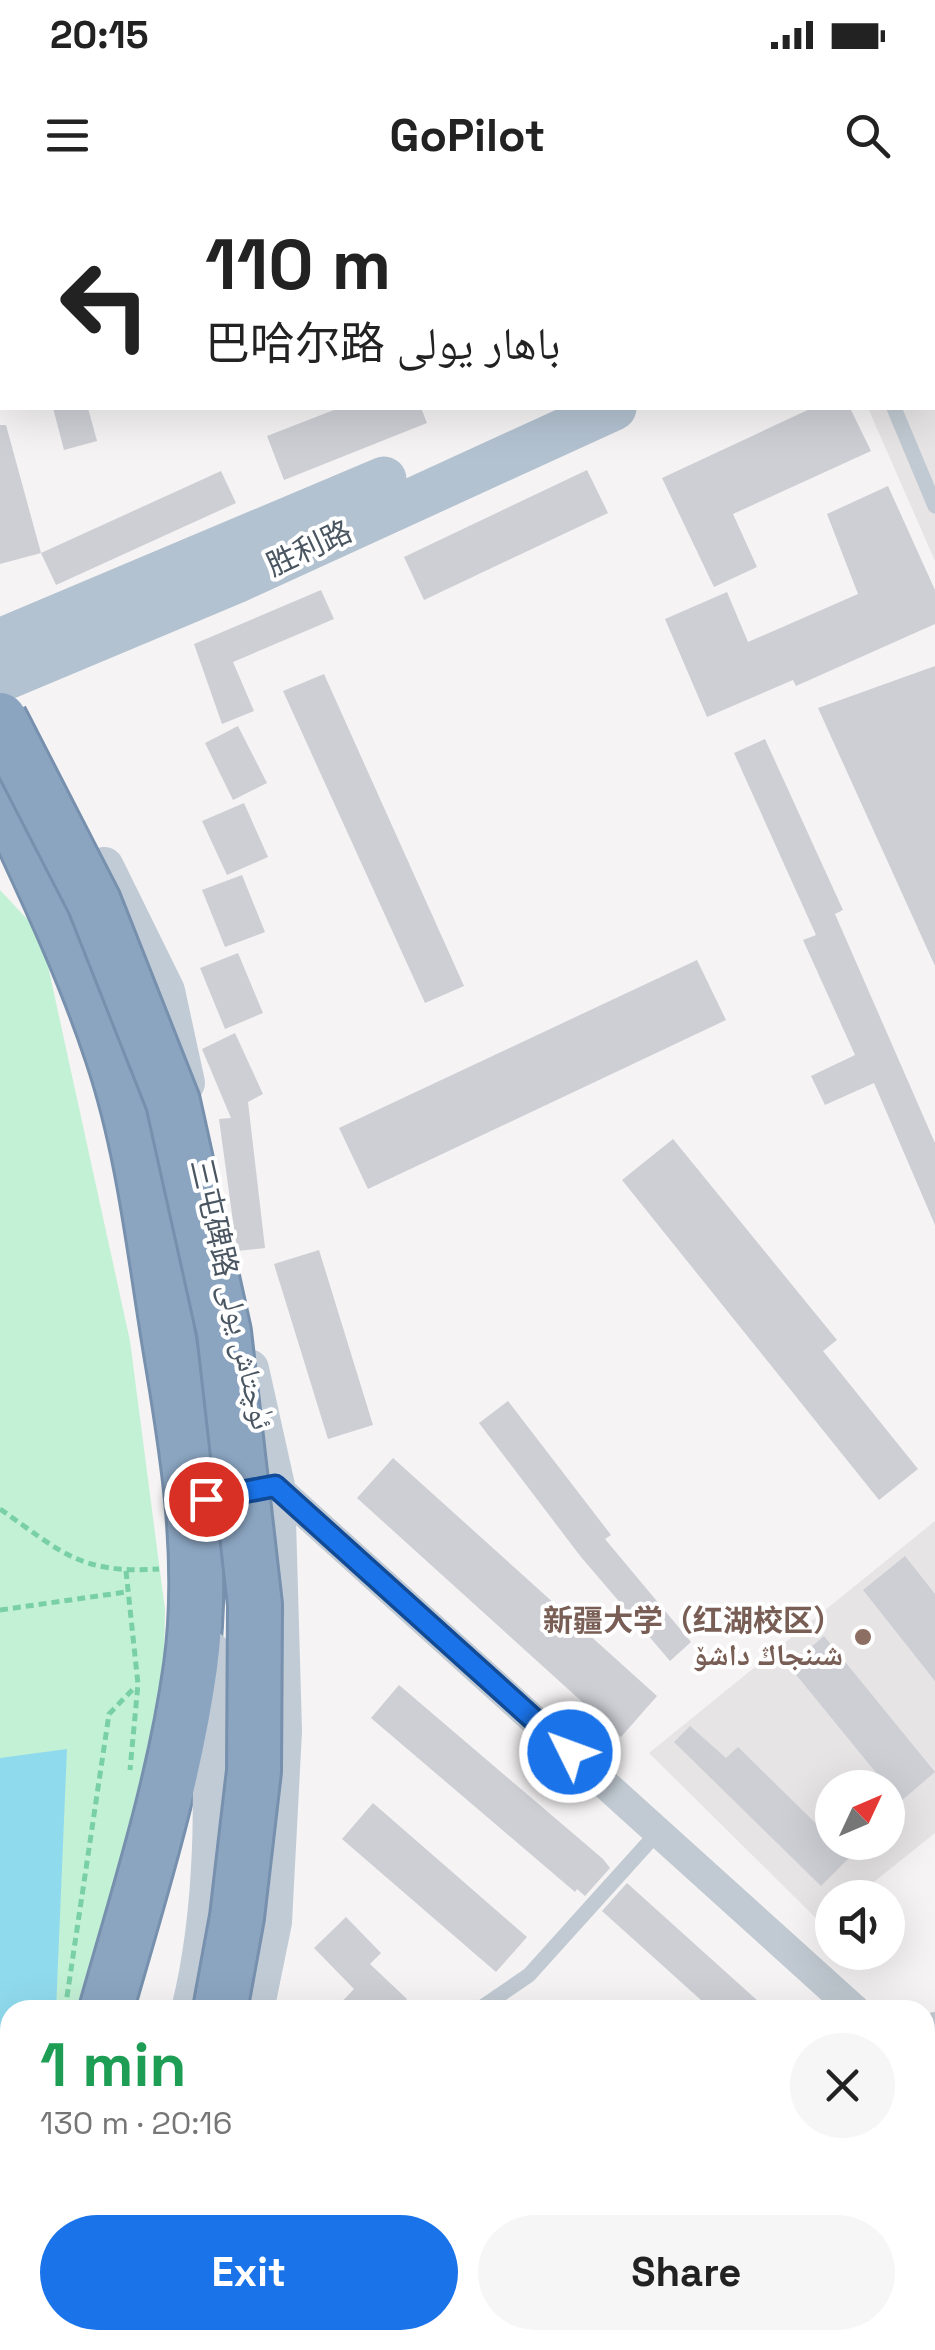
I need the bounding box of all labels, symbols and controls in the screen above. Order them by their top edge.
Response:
text: 20:15 [50,11,149,59]
text: GoPilot [390,107,545,164]
icon: menu [40,108,95,163]
icon: search [840,108,895,163]
text: 110 m [205,220,391,309]
icon: left [40,240,170,370]
text: 巴哈尔路 باھار يولى [205,315,560,372]
street label: 胜利路 [260,511,358,585]
street label: 三屯碑路 ئۈچتاش يولى [182,1155,282,1433]
pin [164,1457,249,1542]
icon: arrive [179,1472,234,1527]
place label: 新疆大学（红湖校区） شىنجاڭ داشۆ [543,1601,843,1674]
marker: 新疆大学（红湖校区） شىنجاڭ داشۆ [852,1626,874,1648]
position arrow [518,1700,622,1804]
north arrow [815,1770,905,1860]
map controls [815,1770,905,1970]
button: sound [815,1880,905,1970]
text: 1 min [40,2027,187,2104]
button: close [790,2033,895,2138]
text: 130 m · 20:16 [40,2103,232,2143]
button: Exit [40,2215,458,2330]
button: Share [478,2215,895,2330]

